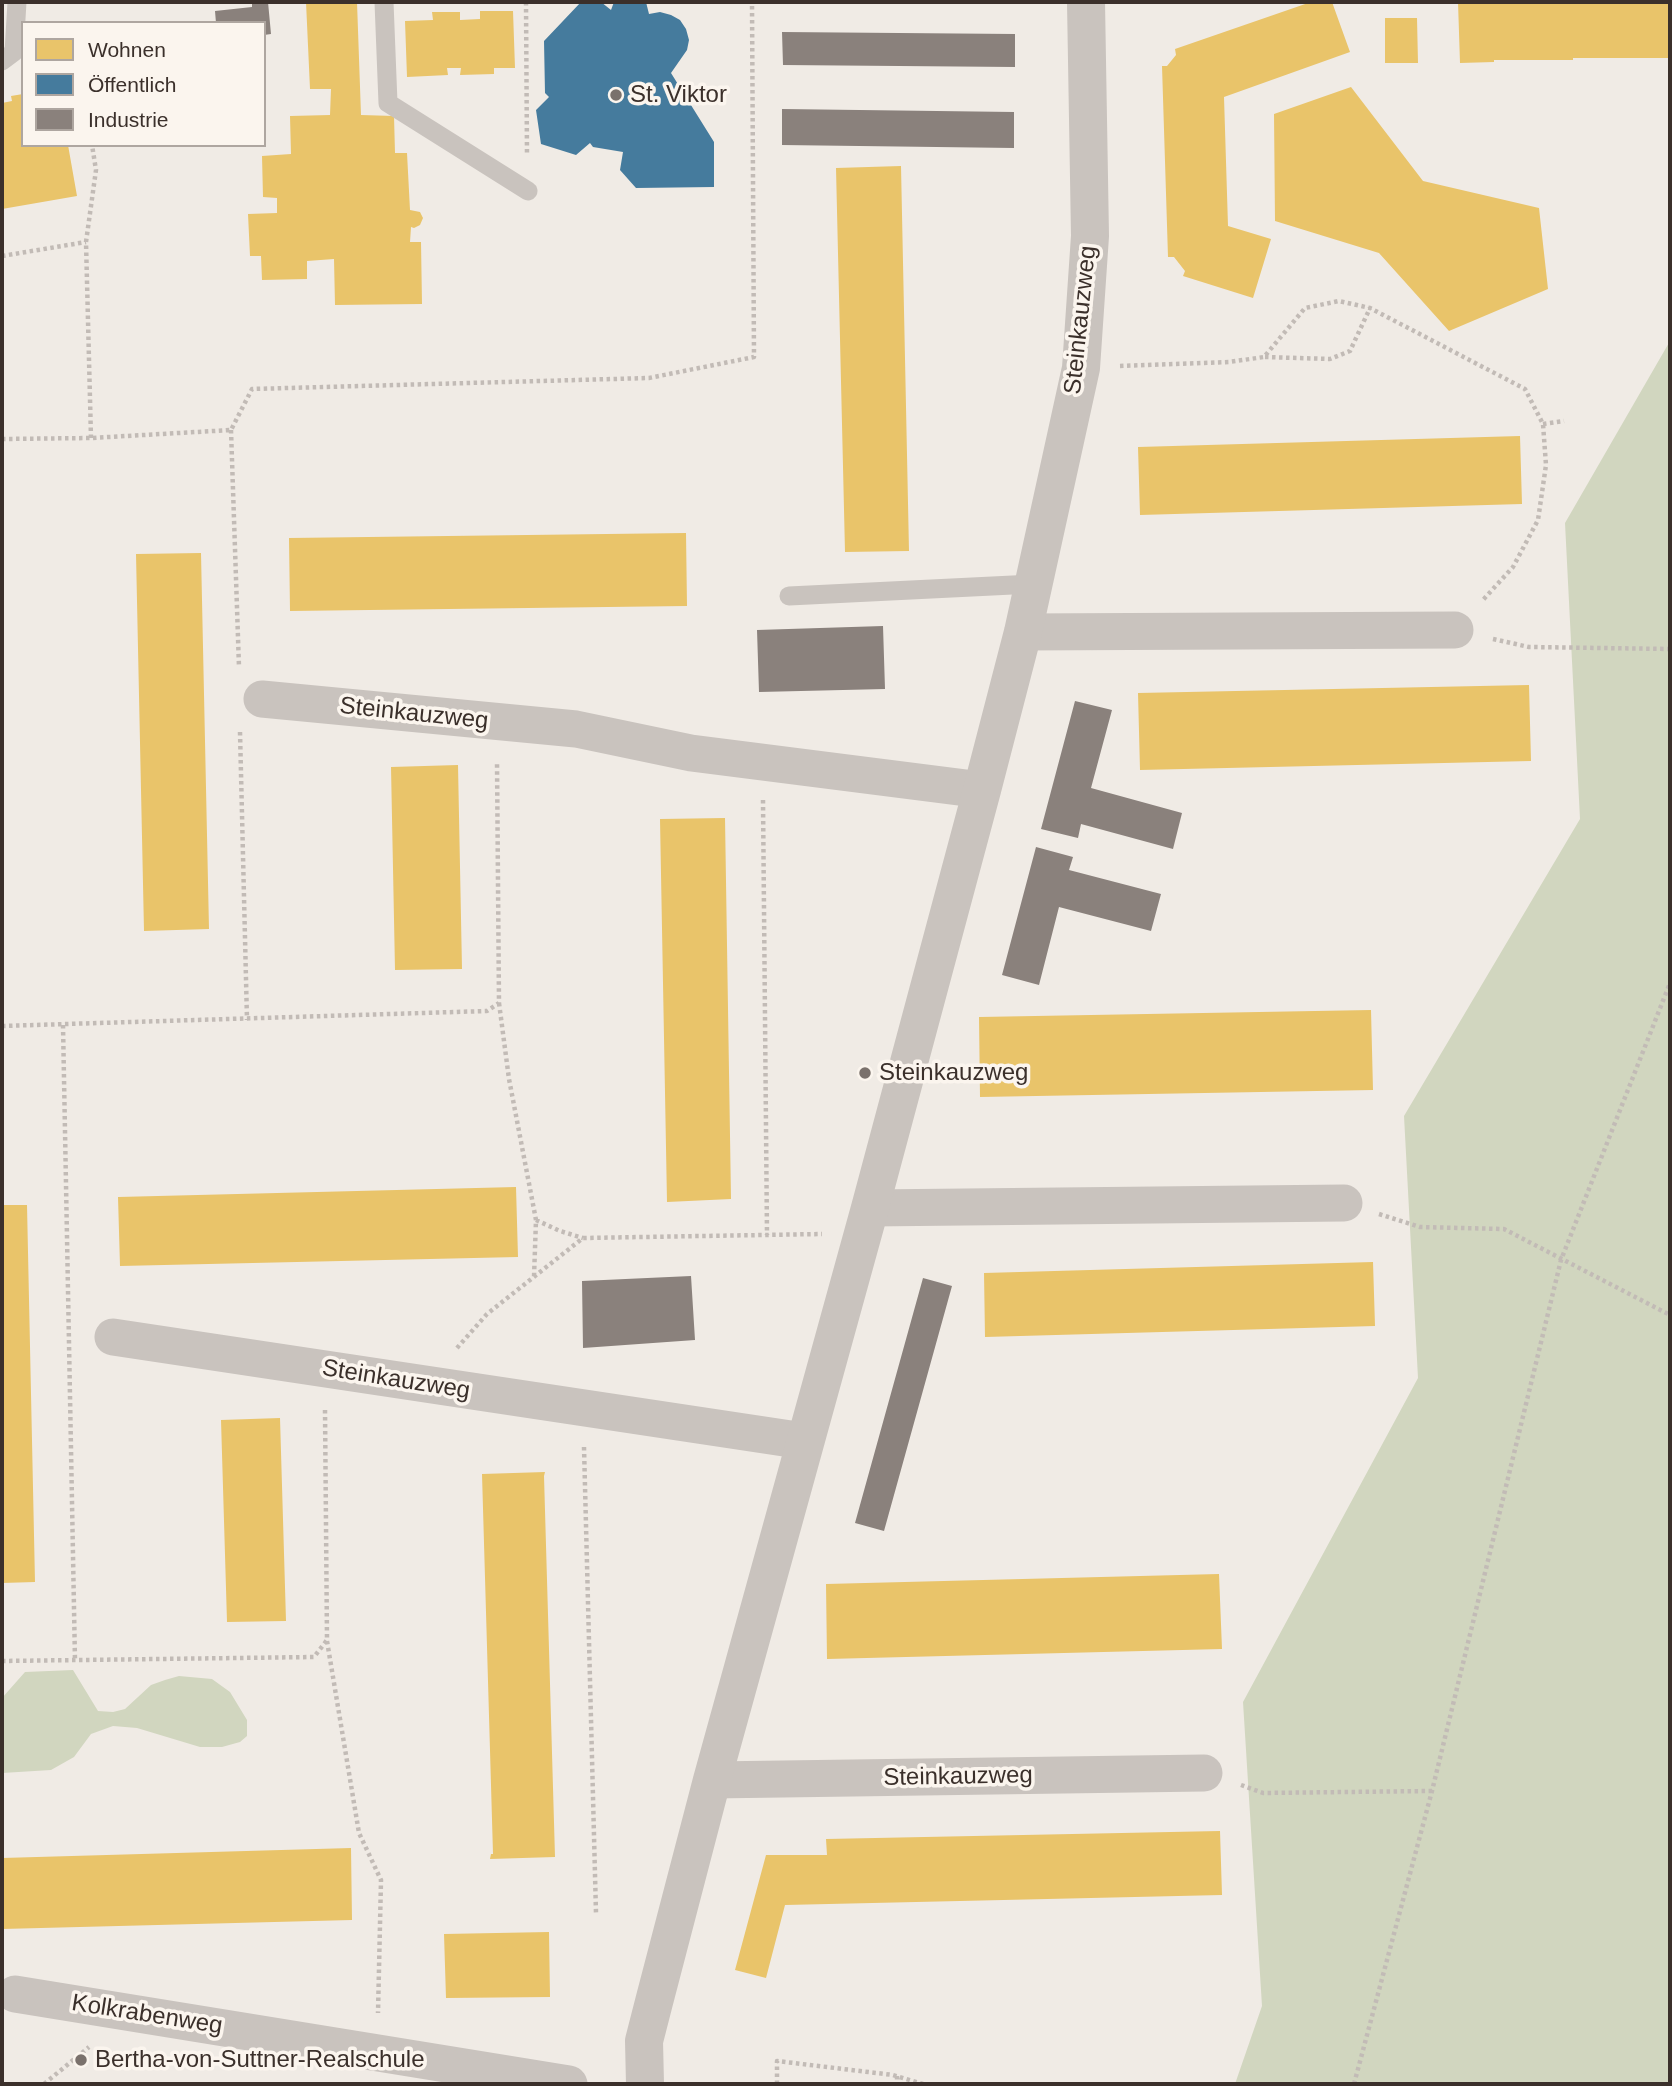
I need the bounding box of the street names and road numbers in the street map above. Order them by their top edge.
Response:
street label: Steinkauzweg [1059,244,1103,396]
street label: Steinkauzweg [338,692,490,736]
street label: Steinkauzweg [320,1354,472,1406]
street label: Steinkauzweg [883,1761,1033,1793]
street label: Kolkrabenweg [70,1989,224,2041]

